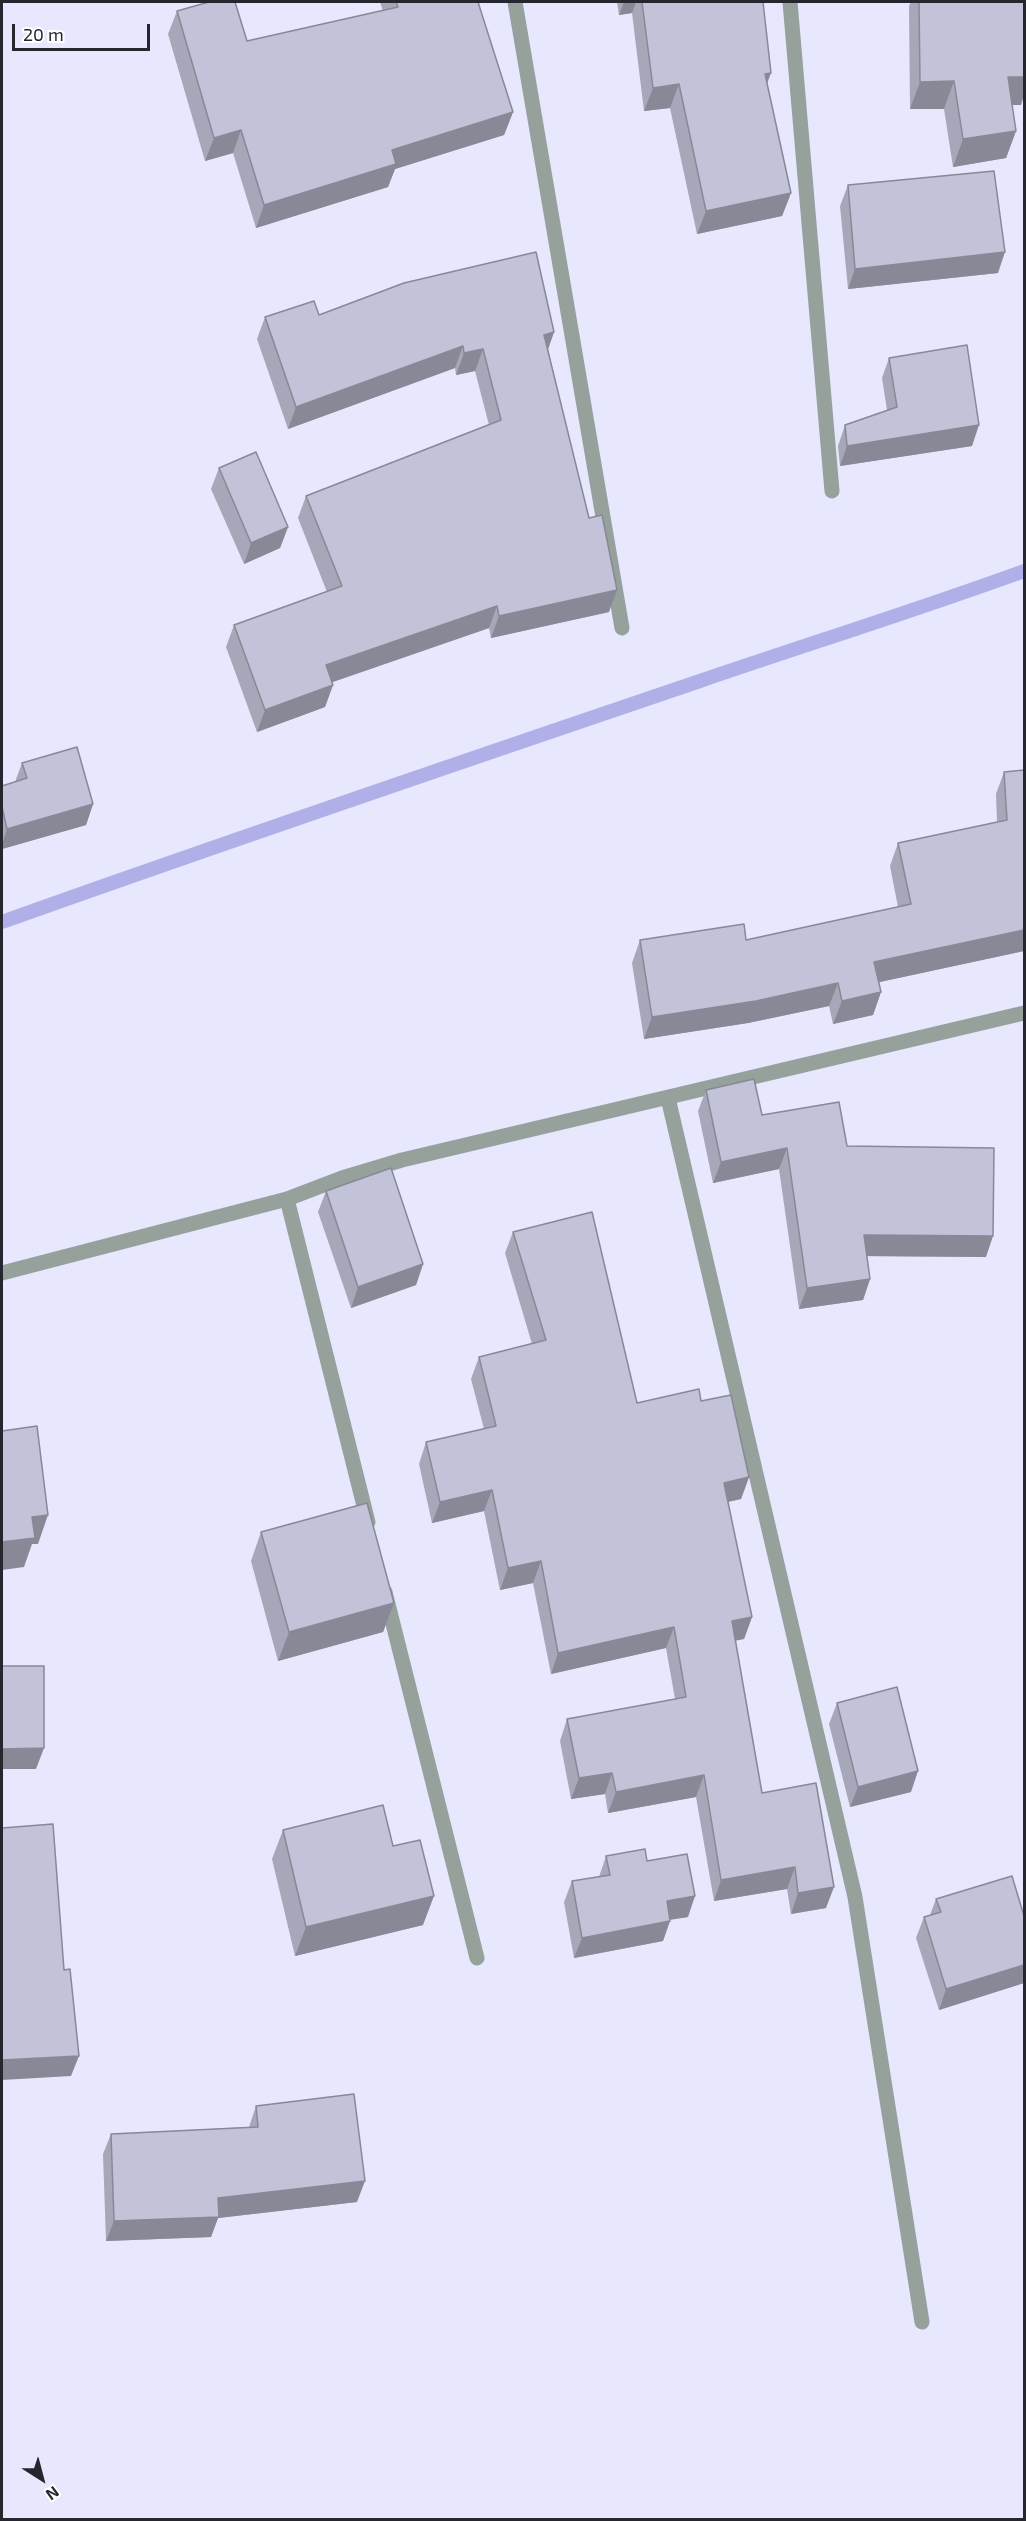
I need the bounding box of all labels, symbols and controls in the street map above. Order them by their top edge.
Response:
scale bar [15,12,153,50]
text: 20 m [23,23,64,45]
north arrow [12,2449,72,2509]
text: N [43,2483,63,2505]

